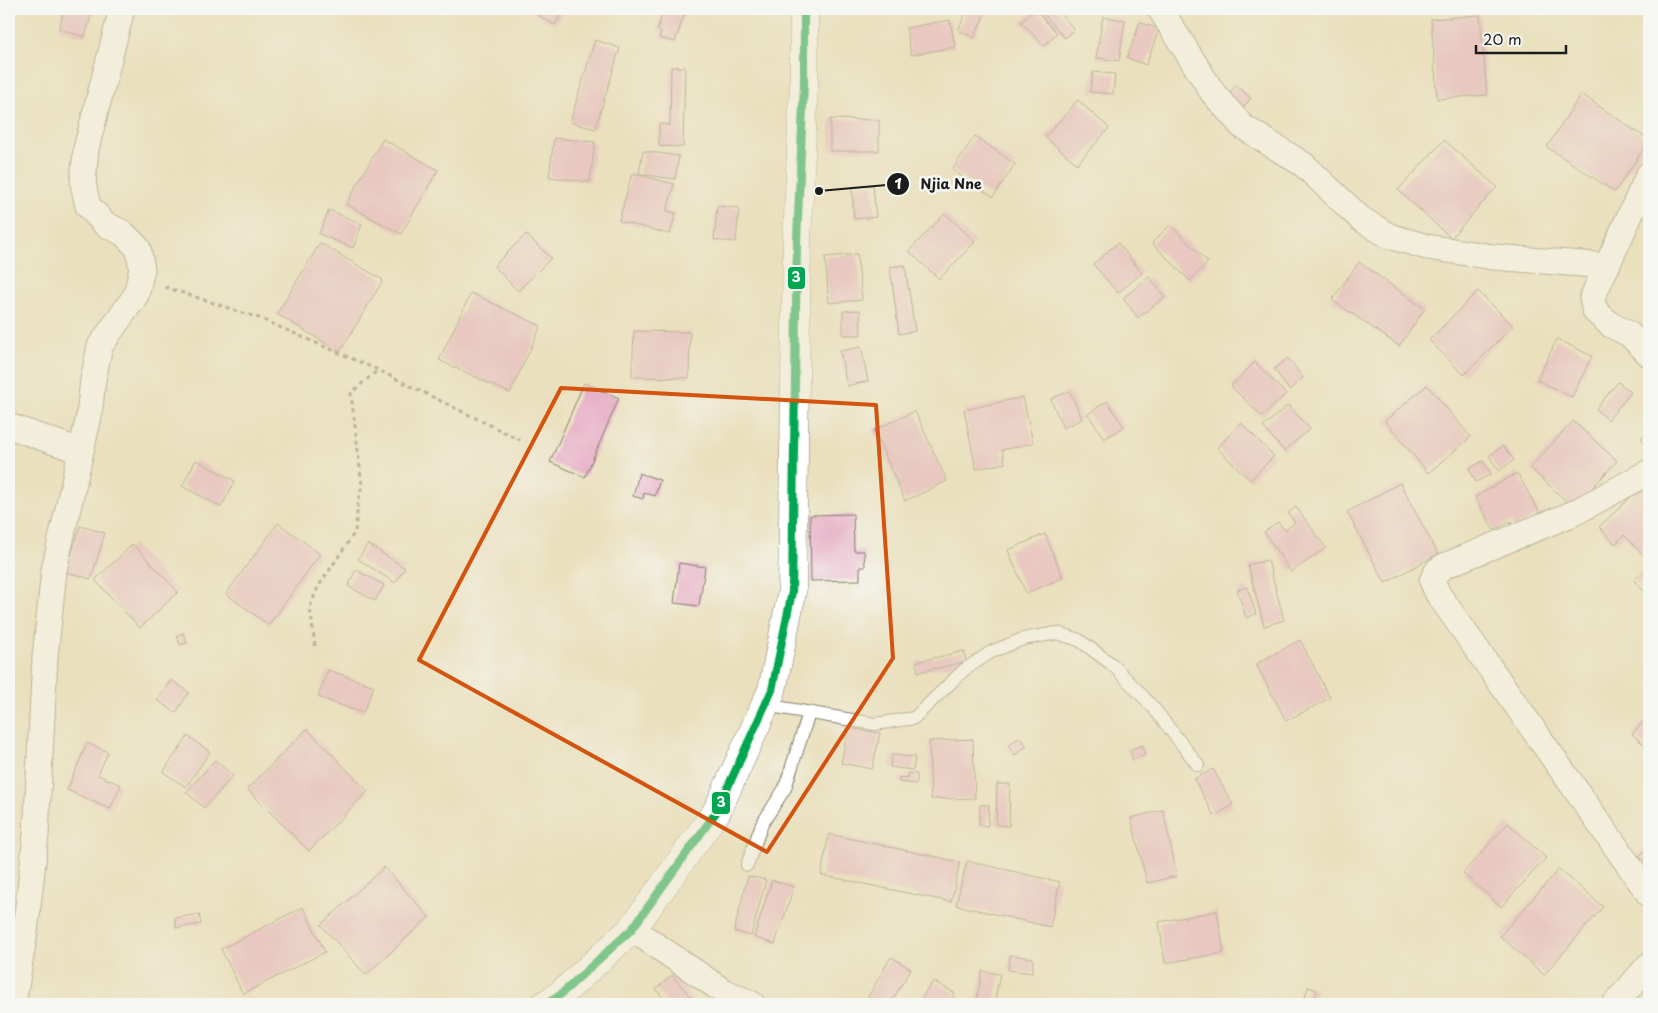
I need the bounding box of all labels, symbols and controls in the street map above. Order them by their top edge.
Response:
scale bar [1476,22,1566,54]
text: 20 m [1483,27,1522,50]
callout: Njia Nne [885,170,992,199]
text: 1 [894,171,902,194]
text: Njia Nne [920,173,982,194]
line badge: 3 [787,266,806,290]
text: 3 [791,266,801,287]
line badge: 3 [711,791,731,815]
text: 3 [716,791,726,812]

